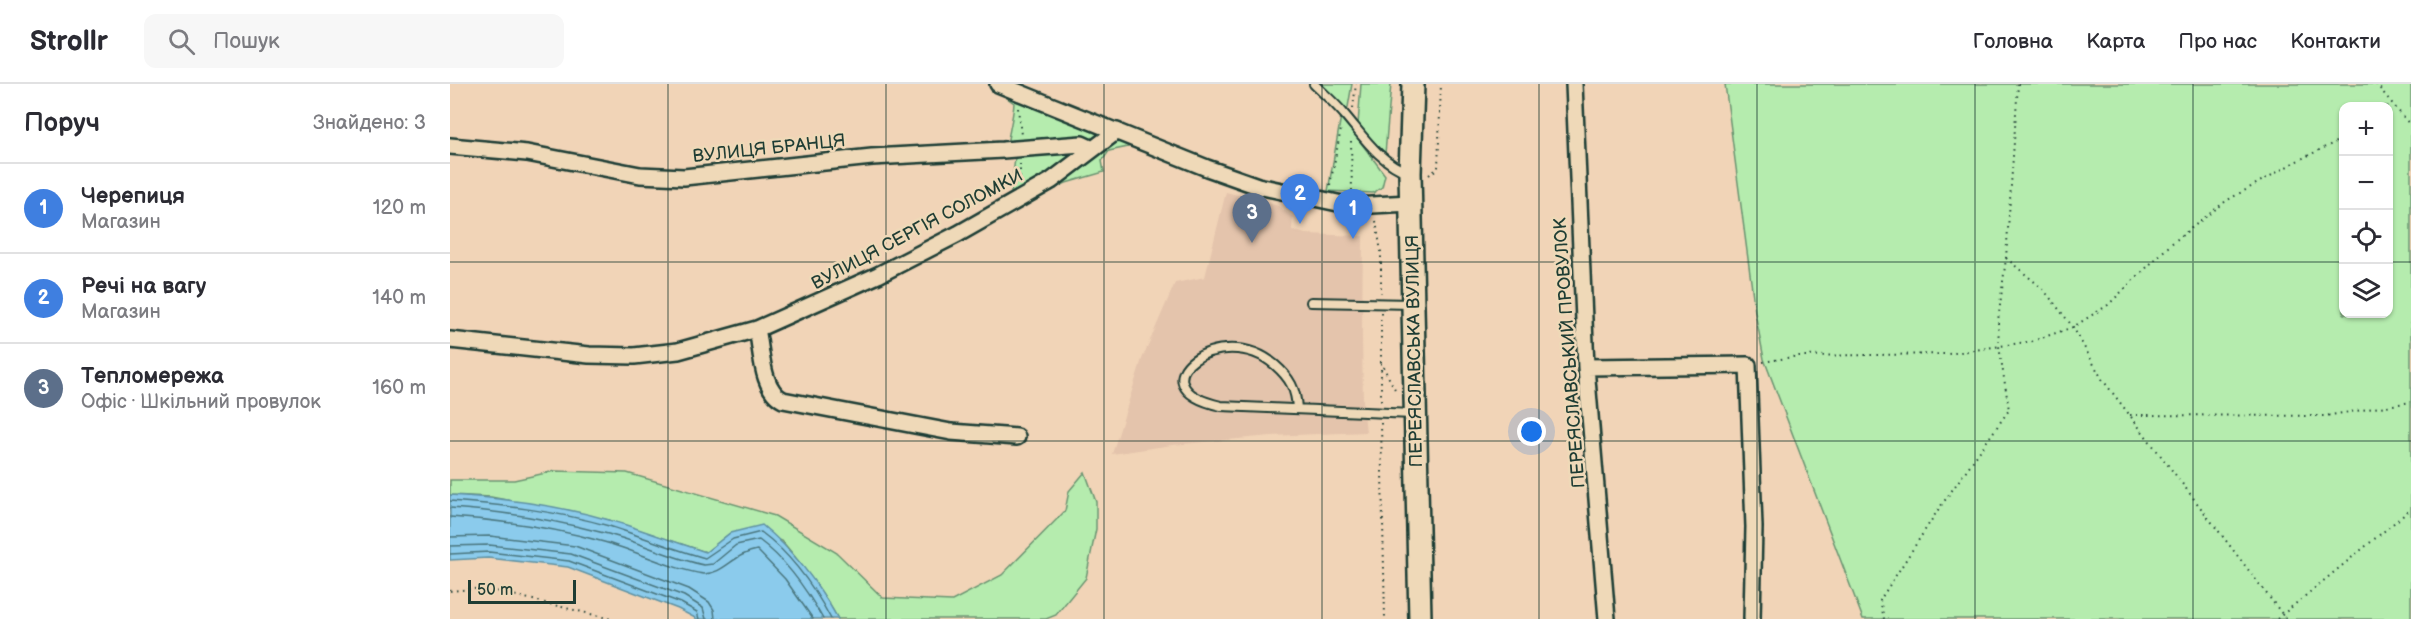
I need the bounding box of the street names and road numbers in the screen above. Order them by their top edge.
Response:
street label: ВУЛИЦЯ БРАНЦЯ [692,130,847,167]
street label: ВУЛИЦЯ СЕРГІЯ СОЛОМКИ [808,165,1026,294]
street label: ПЕРЕЯСЛАВСЬКИЙ ПРОВУЛОК [1550,217,1589,489]
street label: ПЕРЕЯСЛАВСЬКА ВУЛИЦЯ [1402,234,1427,467]

